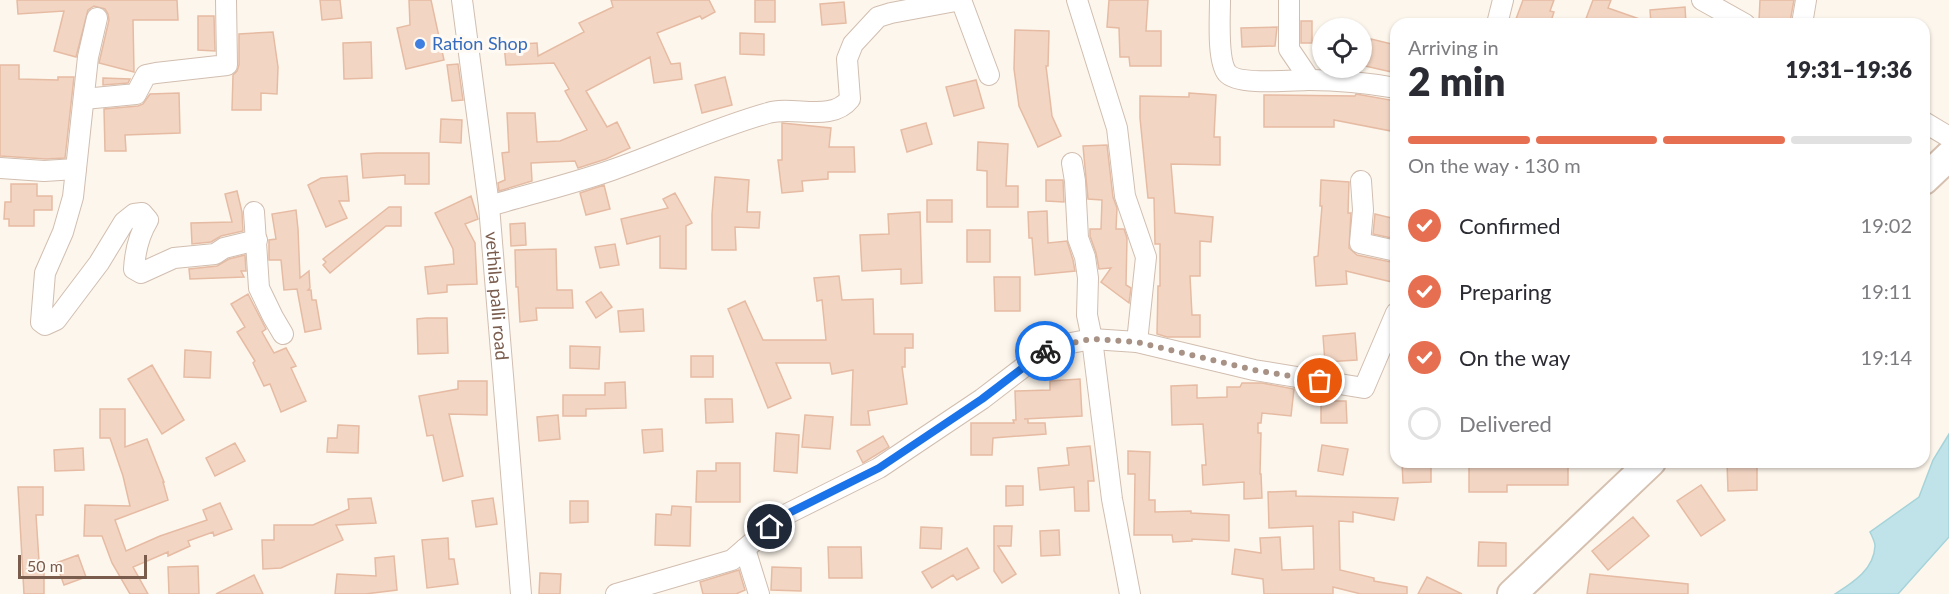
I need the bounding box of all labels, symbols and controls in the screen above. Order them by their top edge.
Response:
map controls [1312,18,1372,78]
button: locate [1312,18,1372,78]
place label: Ration Shop [432,32,528,54]
text: Arriving in [1408,35,1499,59]
marker: Ration Shop [413,37,427,51]
text: 19:31–19:36 [1786,56,1912,83]
text: 2 min [1408,58,1505,104]
text: On the way · 130 m [1408,153,1581,177]
icon: check [1408,209,1441,242]
text: Confirmed [1459,212,1561,239]
text: 19:02 [1861,213,1912,237]
street label: vethila palli road [481,231,514,361]
icon: check [1408,275,1441,308]
text: Preparing [1459,278,1551,305]
text: 19:11 [1861,279,1912,303]
courier [1015,321,1075,381]
icon: bike [1029,335,1062,368]
icon: check [1408,341,1441,374]
text: On the way [1459,344,1570,371]
text: 19:14 [1861,345,1912,369]
pin [1294,355,1345,406]
icon: bag [1303,364,1336,397]
text: Delivered [1459,410,1552,437]
pin [744,501,795,552]
icon: home [753,510,786,543]
scale bar [18,552,147,580]
text: 50 m [27,556,63,575]

